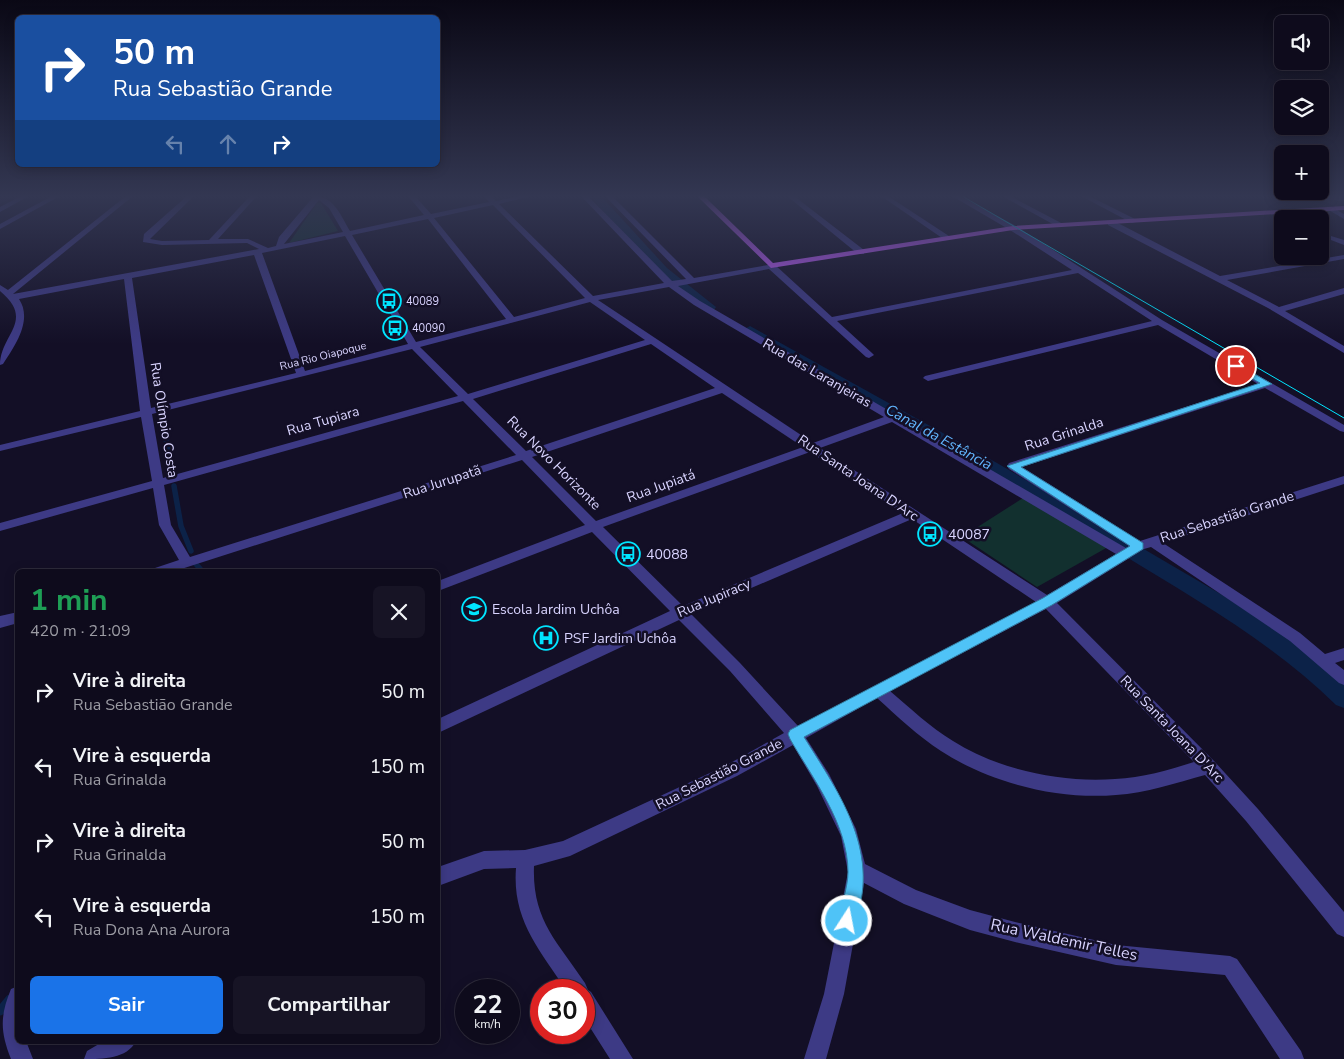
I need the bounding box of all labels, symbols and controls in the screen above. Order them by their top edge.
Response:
map controls [1274,15,1329,265]
button: sound [1274,15,1329,70]
text: 50 m [113,29,195,76]
icon: right [30,35,95,100]
text: Rua Sebastião Grande [113,74,332,104]
button: layers [1274,80,1329,135]
icon: left [161,130,189,158]
icon: ahead [214,130,242,158]
icon: right [267,130,295,158]
button: + [1274,145,1329,200]
button: − [1274,210,1329,265]
bus stop icon: 40089 [376,288,402,314]
place label: 40089 [406,294,439,309]
bus stop icon: 40090 [382,315,408,341]
place label: 40090 [412,321,445,336]
street label: Rua das Laranjeiras [759,334,875,412]
street label: Rua Rio Oiapoque [278,338,368,374]
pin [1215,345,1257,387]
icon: arrive [1222,352,1250,380]
street label: Rua Olímpio Costa [145,361,183,479]
water label: Canal da Estância [882,399,996,475]
street label: Rua Tupiara [284,402,362,440]
street label: Rua Novo Horizonte [503,412,605,514]
street label: Rua Grinalda [1022,412,1106,456]
street label: Rua Santa Joana D'Arc [794,430,923,526]
street label: Rua Jurupatã [400,460,484,504]
street label: Rua Jupiatá [624,465,698,507]
street label: Rua Sebastião Grande [1158,486,1296,548]
bus stop icon: 40087 [917,521,943,547]
place label: 40087 [948,525,990,544]
bus stop icon: 40088 [615,541,641,567]
place label: 40088 [646,545,688,564]
street label: Rua Jupiracy [674,574,754,622]
text: 1 min [30,580,108,621]
button: close [373,586,425,638]
school or university icon: Escola Jardim Uchôa [461,596,487,622]
place label: Escola Jardim Uchôa [492,600,620,619]
text: 420 m · 21:09 [30,620,131,642]
hospital icon: PSF Jardim Uchôa [533,625,559,651]
place label: PSF Jardim Uchôa [564,629,676,648]
text: Vire à direita [73,668,186,694]
street label: Rua Santa Joana D'Arc [1116,671,1228,787]
icon: right [30,678,58,706]
text: 50 m [381,679,425,705]
text: Rua Sebastião Grande [73,694,233,716]
street label: Rua Sebastião Grande [652,734,786,814]
text: Vire à esquerda [73,743,211,769]
icon: left [30,753,58,781]
text: 150 m [370,754,425,780]
text: Rua Grinalda [73,769,166,791]
text: Vire à direita [73,818,186,844]
icon: right [30,828,58,856]
text: 50 m [381,829,425,855]
text: Rua Grinalda [73,844,166,866]
text: Vire à esquerda [73,893,211,919]
position arrow [820,894,872,946]
icon: left [30,903,58,931]
text: 150 m [370,904,425,930]
street label: Rua Waldemir Telles [988,914,1140,966]
text: Rua Dona Ana Aurora [73,919,230,941]
button: Sair [30,976,223,1034]
button: Compartilhar [233,976,425,1034]
speed limit sign: 30 [530,979,595,1044]
text: 22 [472,988,503,1022]
text: km/h [474,1016,501,1032]

